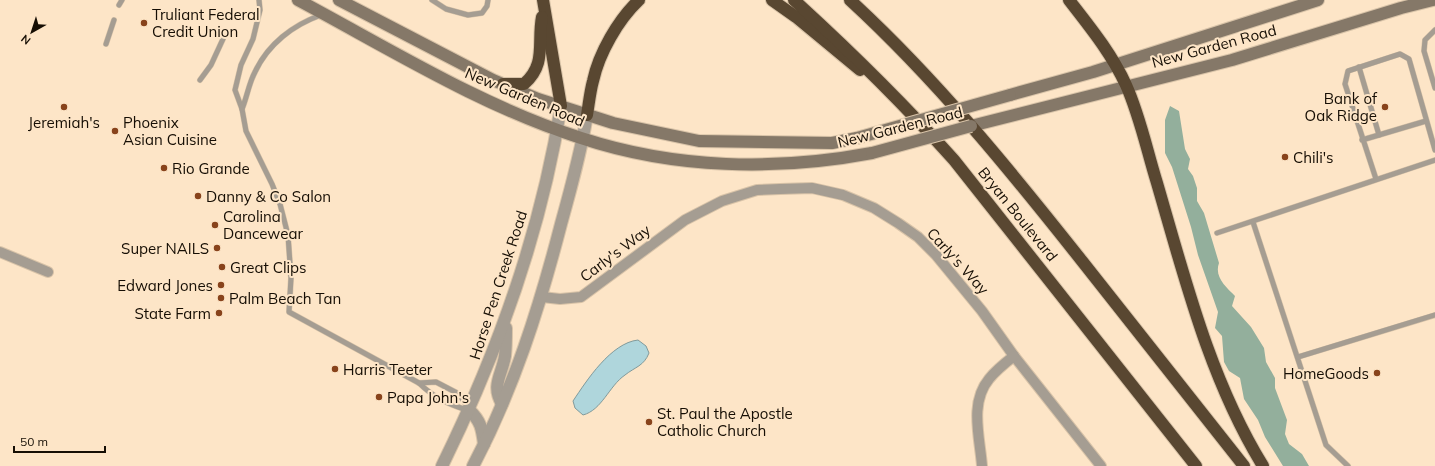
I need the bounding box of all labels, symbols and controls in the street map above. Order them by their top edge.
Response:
place label: Truliant Federal Credit Union [152,5,260,41]
north arrow [12,12,52,52]
marker: Truliant Federal Credit Union [139,18,149,28]
street label: New Garden Road [1150,20,1278,72]
text: N [18,32,33,48]
street label: New Garden Road [462,63,588,131]
place label: Bank of Oak Ridge [1305,89,1378,125]
marker: Jeremiah's [59,102,69,112]
street label: New Garden Road [836,102,964,152]
marker: Bank of Oak Ridge [1380,102,1390,112]
place label: Jeremiah's [28,113,100,132]
place label: Phoenix Asian Cuisine [123,113,217,149]
marker: Phoenix Asian Cuisine [110,126,120,136]
place label: Chili's [1293,148,1334,167]
marker: Chili's [1280,152,1290,162]
place label: Rio Grande [172,159,250,178]
marker: Rio Grande [159,163,169,173]
street label: Bryan Boulevard [974,163,1062,265]
place label: Danny & Co Salon [206,187,331,206]
marker: Danny & Co Salon [193,191,203,201]
place label: Carolina Dancewear [223,207,303,243]
street label: Horse Pen Creek Road [465,208,531,362]
marker: Carolina Dancewear [210,220,220,230]
street label: Carly's Way [576,220,654,286]
street label: Carly's Way [923,224,993,298]
place label: Super NAILS [121,239,209,258]
marker: Super NAILS [212,243,222,253]
place label: Great Clips [230,258,306,277]
marker: Great Clips [217,262,227,272]
place label: Edward Jones [117,276,213,295]
marker: Edward Jones [216,280,226,290]
place label: Palm Beach Tan [229,289,341,308]
marker: Palm Beach Tan [216,293,226,303]
place label: State Farm [134,304,211,323]
marker: State Farm [214,308,224,318]
place label: Harris Teeter [343,360,433,379]
marker: Harris Teeter [330,364,340,374]
place label: HomeGoods [1283,364,1369,383]
marker: HomeGoods [1372,368,1382,378]
place label: Papa John's [387,388,469,407]
marker: Papa John's [374,392,384,402]
place label: St. Paul the Apostle Catholic Church [657,404,793,440]
marker: St. Paul the Apostle Catholic Church [644,417,654,427]
scale bar [14,428,105,454]
text: 50 m [20,434,48,449]

